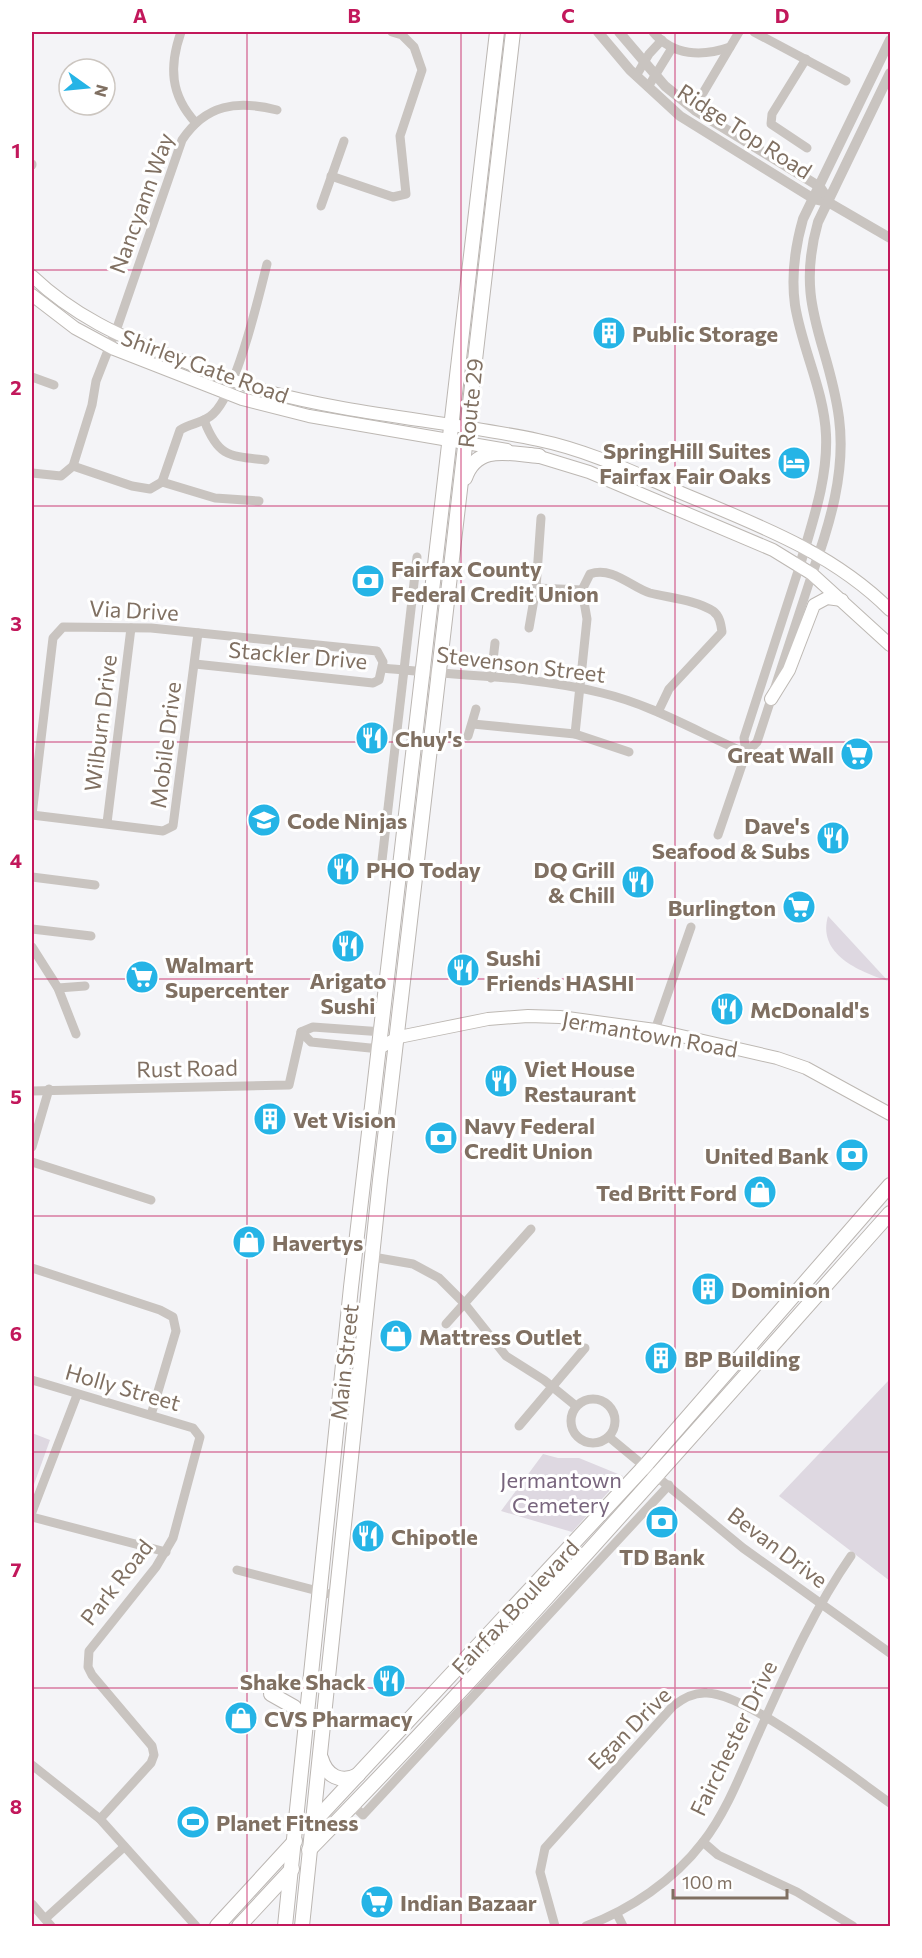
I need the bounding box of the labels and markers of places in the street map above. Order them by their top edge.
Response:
building icon: Public Storage [591,315,627,351]
place label: Public Storage [632,320,778,347]
place label: SpringHill Suites Fairfax Fair Oaks [599,437,771,489]
hotel icon: SpringHill Suites Fairfax Fair Oaks [776,445,812,481]
place label: Fairfax County Federal Credit Union [391,555,599,607]
bank icon: Fairfax County Federal Credit Union [350,563,386,599]
restaurant icon: Chuy's [354,720,390,756]
place label: Chuy's [395,725,463,752]
supermarket icon: Great Wall [839,736,875,772]
place label: Great Wall [727,741,834,768]
school or university icon: Code Ninjas [246,802,282,838]
place label: Code Ninjas [287,807,407,834]
place label: Dave's Seafood & Subs [652,812,810,864]
restaurant icon: Dave's Seafood & Subs [815,820,851,856]
restaurant icon: PHO Today [325,851,361,887]
place label: PHO Today [366,856,481,883]
place label: DQ Grill & Chill [534,856,615,908]
restaurant icon: DQ Grill & Chill [620,864,656,900]
supermarket icon: Burlington [781,889,817,925]
place label: Burlington [668,894,776,921]
restaurant icon: Arigato Sushi [330,928,366,964]
place label: Sushi Friends HASHI [486,944,634,996]
place label: Walmart Supercenter [165,951,289,1003]
restaurant icon: Sushi Friends HASHI [445,952,481,988]
supermarket icon: Walmart Supercenter [124,959,160,995]
place label: Arigato Sushi [310,967,386,1019]
restaurant icon: McDonald's [709,991,745,1027]
place label: McDonald's [750,996,869,1023]
place label: Viet House Restaurant [524,1055,636,1107]
restaurant icon: Viet House Restaurant [483,1063,519,1099]
building icon: Vet Vision [252,1101,288,1137]
place label: Vet Vision [293,1106,396,1133]
place label: Navy Federal Credit Union [464,1112,595,1164]
bank icon: Navy Federal Credit Union [423,1120,459,1156]
bank icon: United Bank [834,1137,870,1173]
place label: United Bank [705,1142,829,1169]
shop icon: Ted Britt Ford [742,1174,778,1210]
place label: Ted Britt Ford [596,1179,737,1206]
shop icon: Havertys [231,1224,267,1260]
place label: Havertys [272,1229,363,1256]
building icon: Dominion [690,1271,726,1307]
place label: Dominion [731,1276,830,1303]
shop icon: Mattress Outlet [378,1318,414,1354]
place label: Mattress Outlet [419,1323,582,1350]
building icon: BP Building [643,1340,679,1376]
place label: BP Building [684,1345,800,1372]
bank icon: TD Bank [644,1504,680,1540]
restaurant icon: Chipotle [350,1518,386,1554]
place label: Chipotle [391,1523,478,1550]
place label: TD Bank [619,1543,705,1570]
restaurant icon: Shake Shack [371,1663,407,1699]
place label: Shake Shack [240,1668,366,1695]
shop icon: CVS Pharmacy [223,1700,259,1736]
place label: CVS Pharmacy [264,1705,413,1732]
sports icon: Planet Fitness [175,1804,211,1840]
place label: Planet Fitness [216,1809,358,1836]
supermarket icon: Indian Bazaar [359,1884,395,1920]
place label: Indian Bazaar [400,1889,537,1916]

